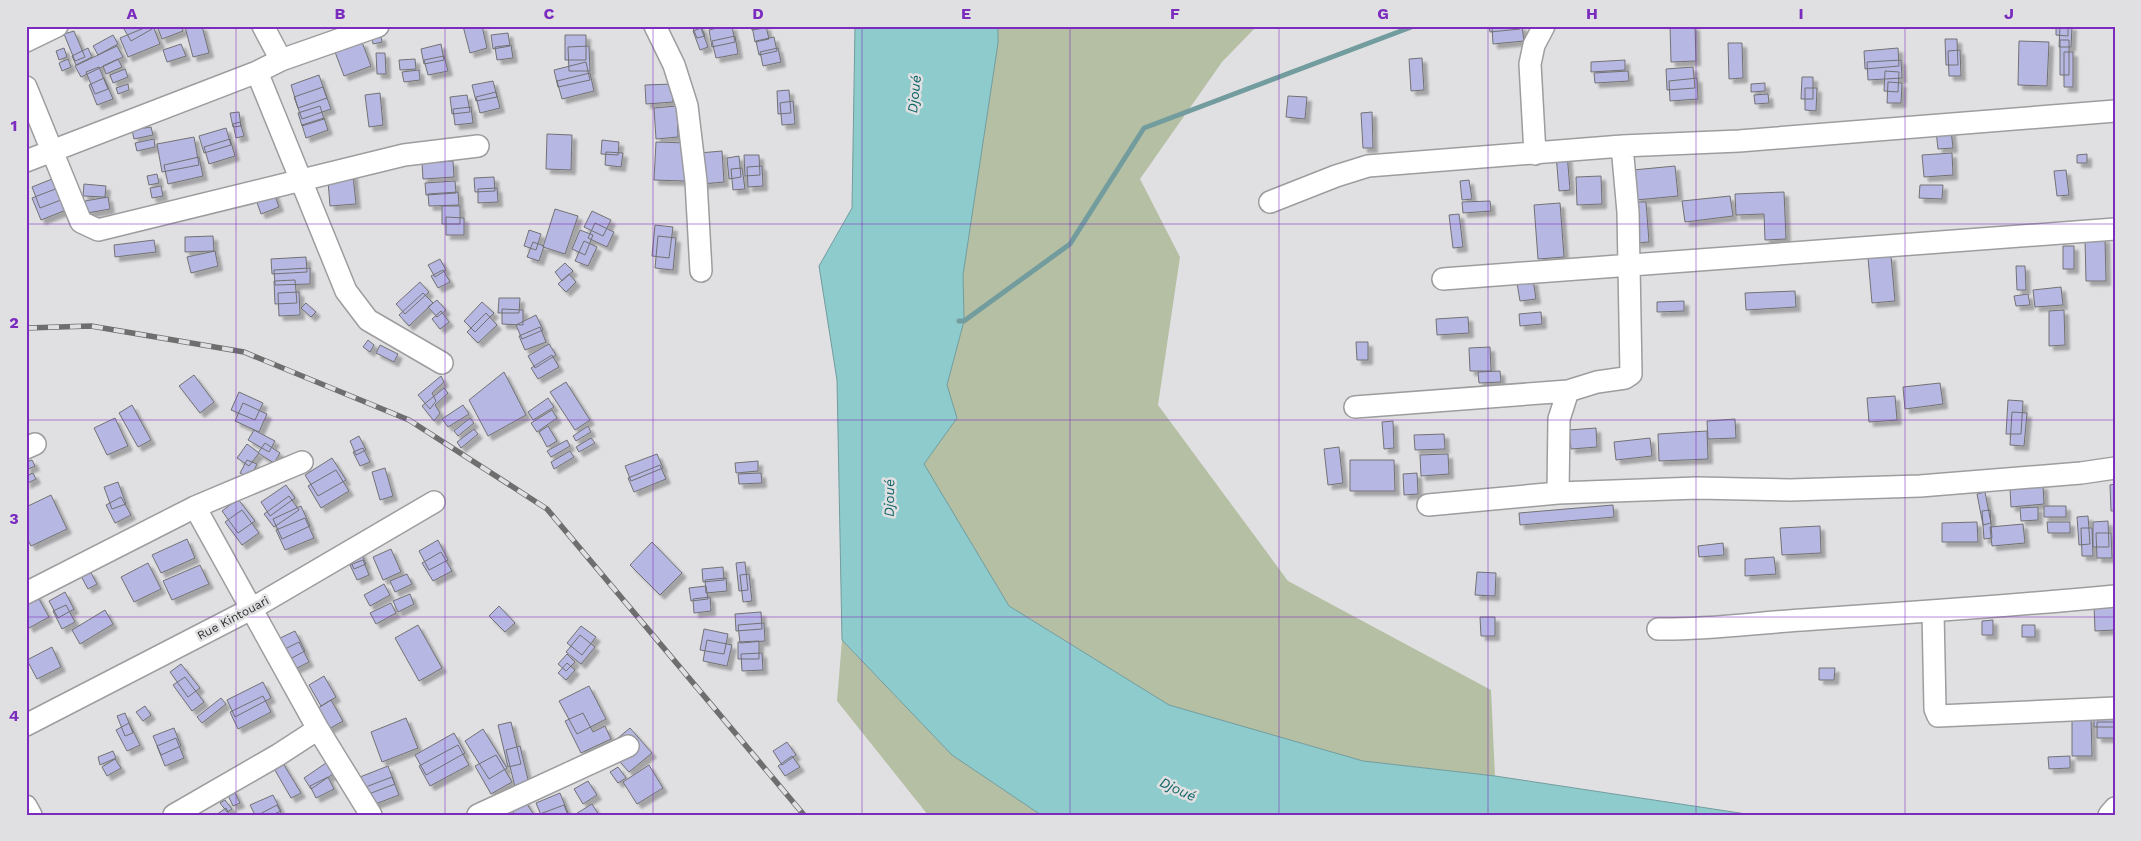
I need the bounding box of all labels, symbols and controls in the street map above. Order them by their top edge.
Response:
text: A [127,4,138,23]
text: B [335,4,346,23]
text: C [544,4,555,23]
text: D [752,4,764,23]
text: E [961,4,971,23]
text: F [1170,4,1180,23]
text: G [1377,4,1389,23]
text: H [1586,4,1598,23]
text: I [1798,4,1804,23]
text: J [2004,4,2014,23]
water label: Djoué [904,74,924,114]
text: 1 [11,116,17,135]
text: 2 [9,313,19,332]
water label: Djoué [881,479,897,517]
text: 3 [9,509,19,528]
street label: Rue Kintouari [195,593,271,643]
text: 4 [9,706,19,725]
water label: Djoué [1157,774,1199,804]

